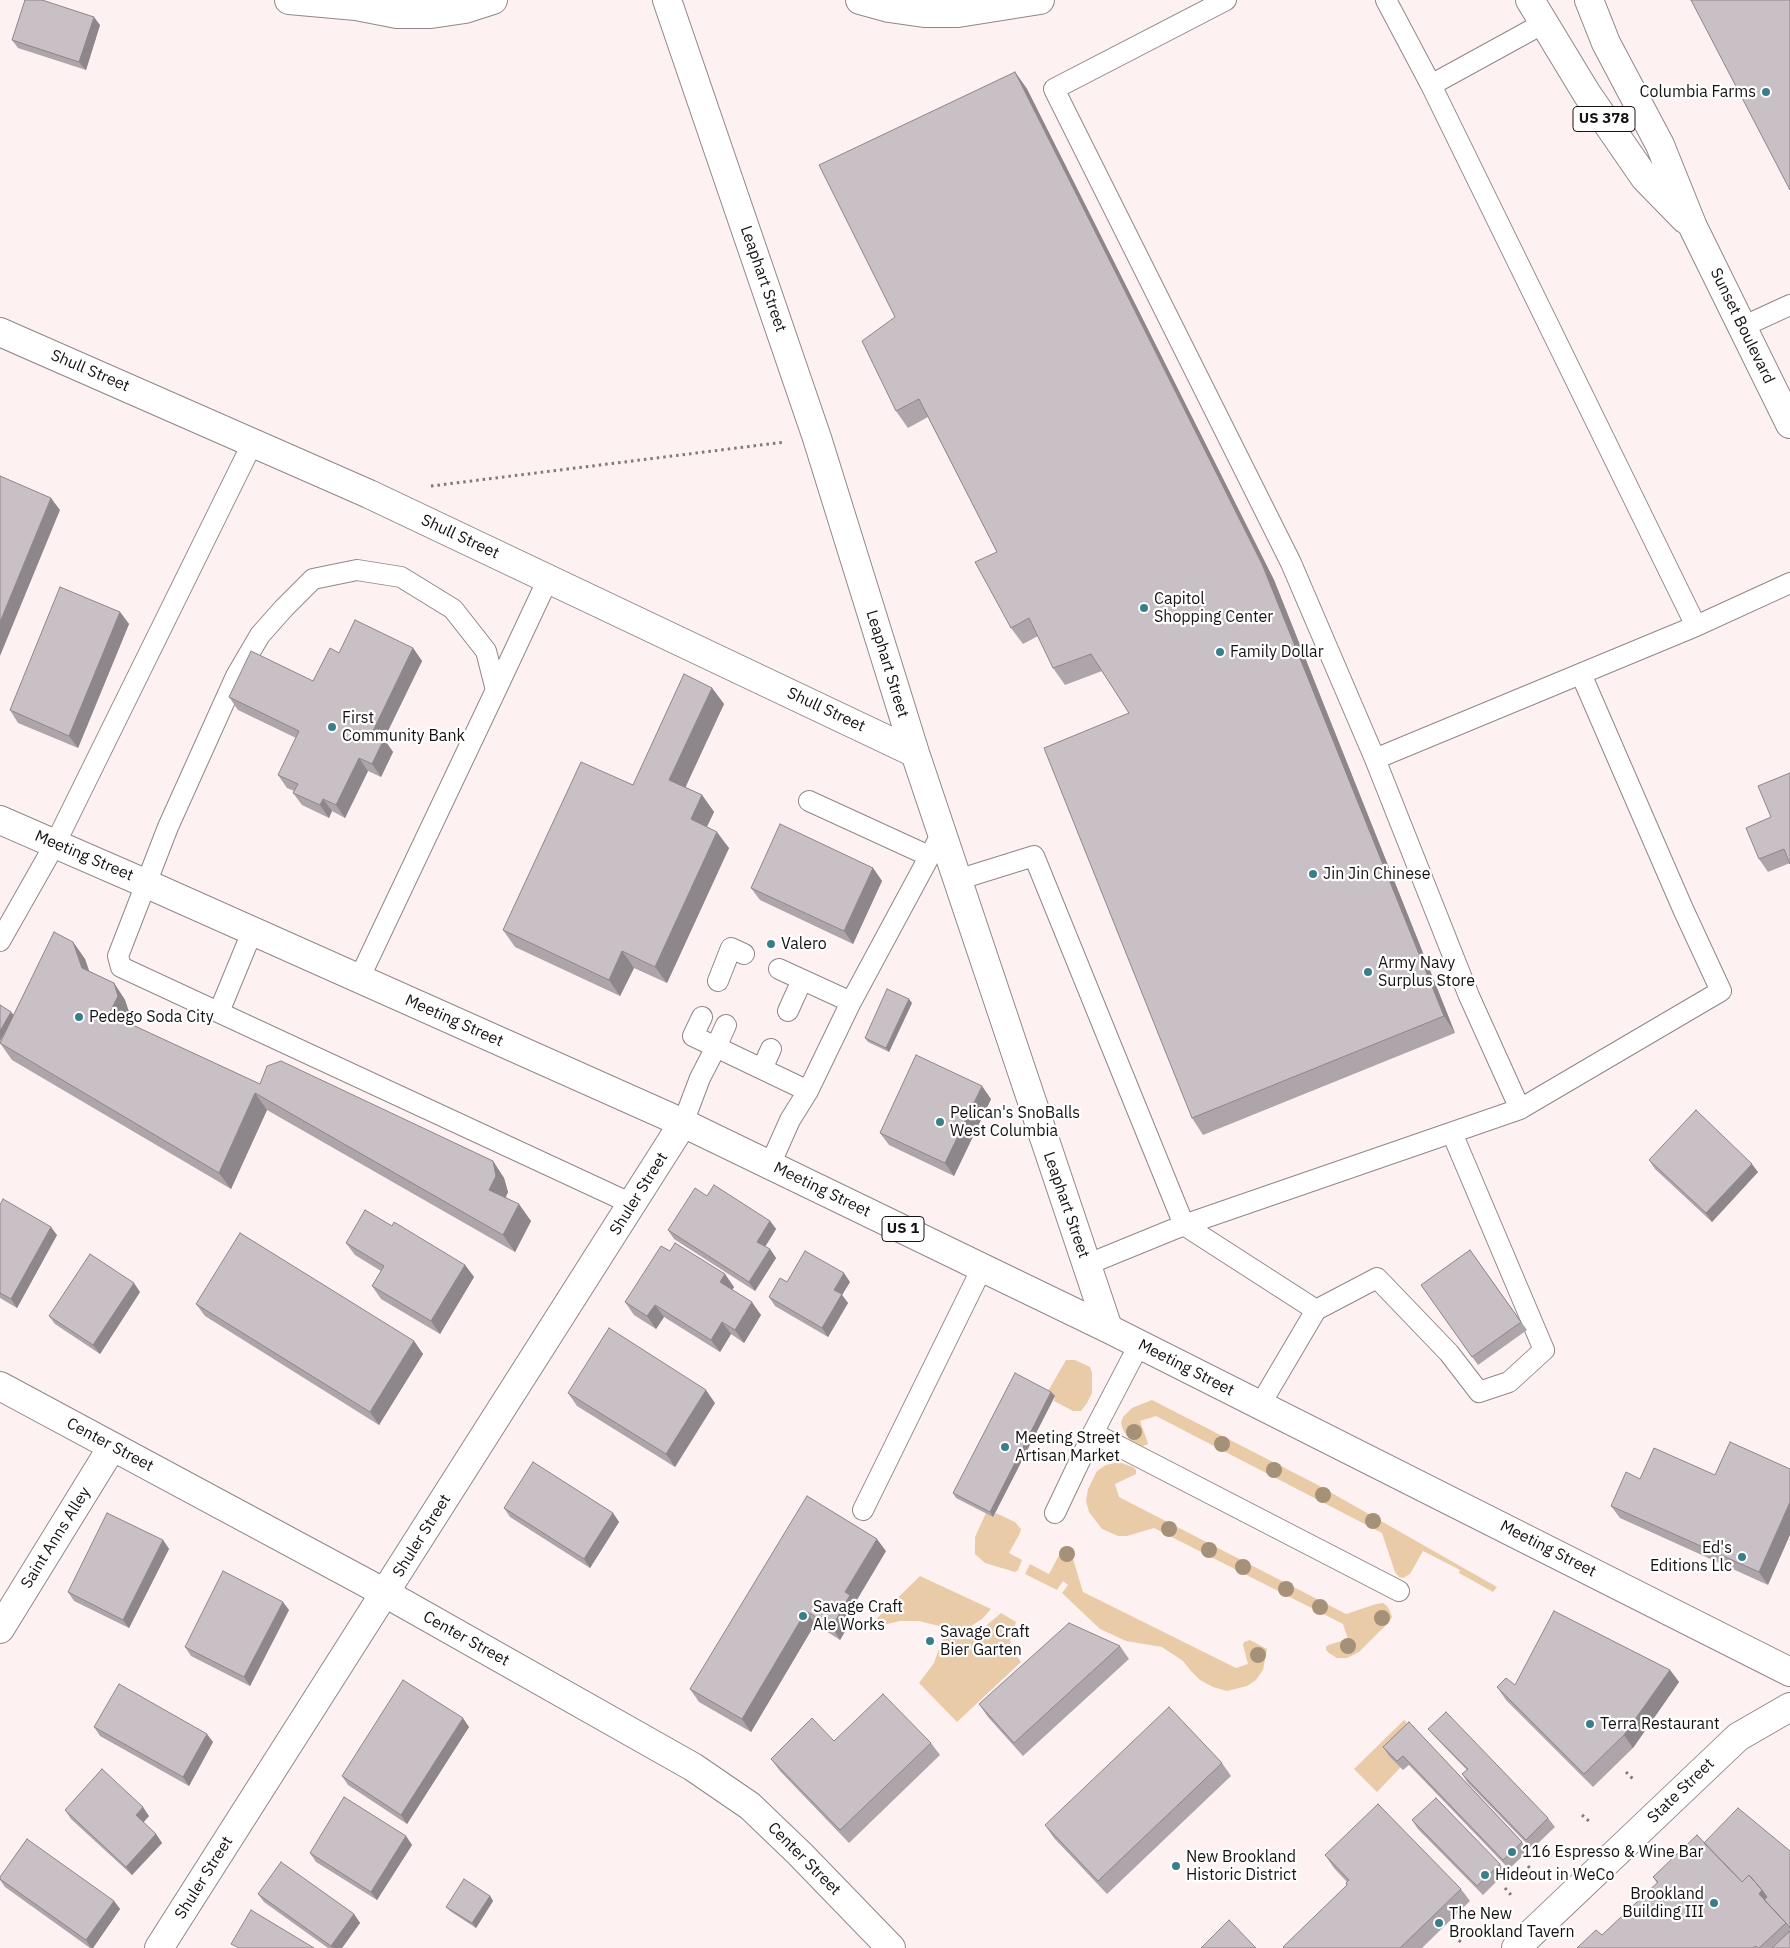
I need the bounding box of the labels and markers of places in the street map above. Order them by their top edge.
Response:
place label: Columbia Farms [1640,82,1756,102]
marker: Columbia Farms [1760,86,1772,98]
place label: Capitol Shopping Center [1154,589,1273,627]
marker: Capitol Shopping Center [1138,602,1150,614]
place label: Family Dollar [1230,642,1324,662]
marker: Family Dollar [1214,646,1226,658]
place label: First Community Bank [342,708,465,746]
marker: First Community Bank [326,721,338,733]
place label: Jin Jin Chinese [1323,864,1431,884]
marker: Jin Jin Chinese [1307,868,1319,880]
place label: Valero [781,934,827,954]
marker: Valero [765,938,777,950]
place label: Army Navy Surplus Store [1378,953,1475,991]
marker: Army Navy Surplus Store [1362,966,1374,978]
place label: Pedego Soda City [89,1007,214,1027]
marker: Pedego Soda City [73,1011,85,1023]
place label: Pelican's SnoBalls West Columbia [950,1103,1080,1141]
marker: Pelican's SnoBalls West Columbia [934,1116,946,1128]
place label: Meeting Street Artisan Market [1015,1428,1120,1466]
marker: Meeting Street Artisan Market [999,1441,1011,1453]
place label: Ed's Editions Llc [1650,1538,1732,1576]
marker: Ed's Editions Llc [1736,1551,1748,1563]
place label: Savage Craft Ale Works [813,1597,903,1635]
marker: Savage Craft Ale Works [797,1610,809,1622]
place label: Savage Craft Bier Garten [940,1622,1030,1660]
marker: Savage Craft Bier Garten [924,1635,936,1647]
place label: Terra Restaurant [1600,1714,1720,1734]
marker: Terra Restaurant [1584,1718,1596,1730]
place label: 116 Espresso & Wine Bar [1522,1842,1703,1862]
marker: 116 Espresso & Wine Bar [1506,1846,1518,1858]
place label: New Brookland Historic District [1186,1847,1297,1885]
marker: New Brookland Historic District [1170,1860,1182,1872]
place label: Hideout in WeCo [1495,1865,1614,1885]
marker: Hideout in WeCo [1479,1869,1491,1881]
place label: Brookland Building III [1622,1884,1704,1922]
marker: Brookland Building III [1708,1897,1720,1909]
place label: The New Brookland Tavern [1449,1904,1575,1942]
marker: The New Brookland Tavern [1433,1917,1445,1929]

